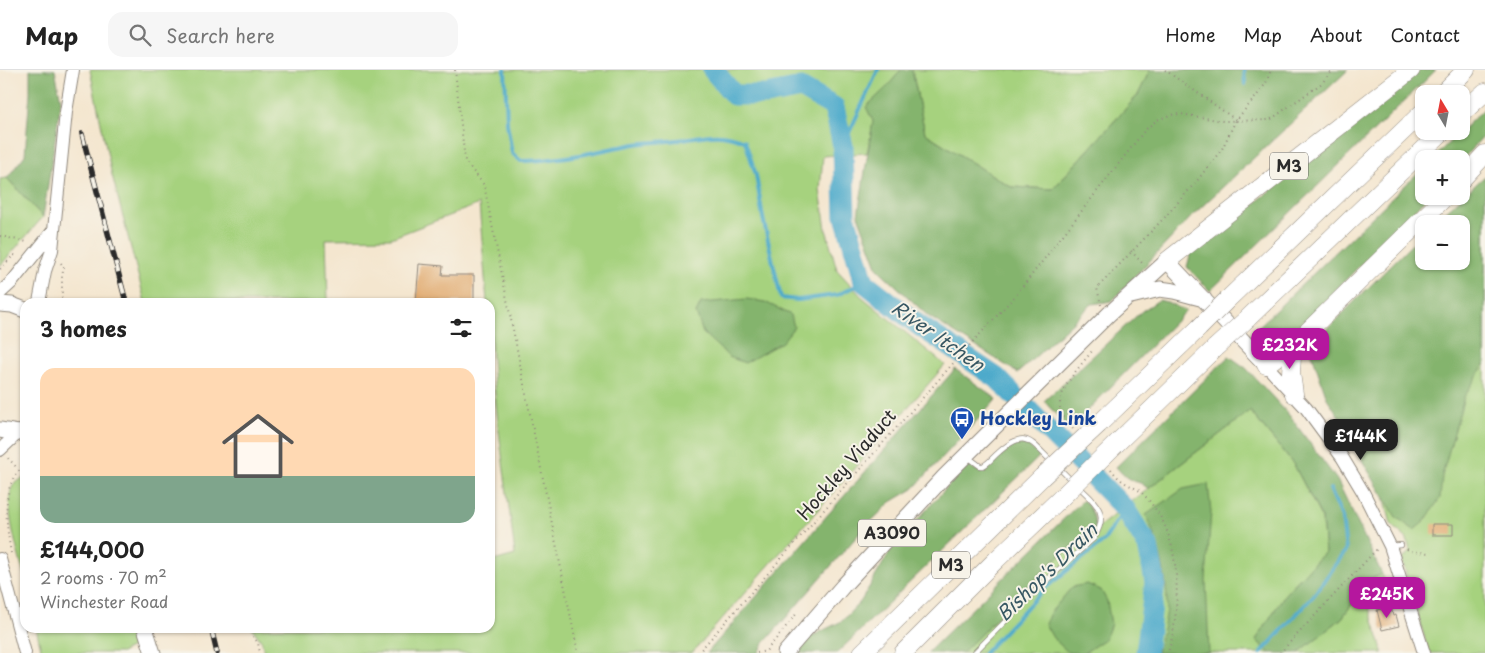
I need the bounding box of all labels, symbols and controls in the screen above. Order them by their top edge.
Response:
search box [108,12,458,57]
text: Map [25,17,78,53]
icon: search [126,21,154,49]
text: Search here [166,21,275,49]
text: Home [1165,21,1215,48]
text: Map [1243,21,1282,48]
text: About [1310,21,1362,48]
text: Contact [1390,21,1460,48]
north arrow [1415,85,1470,140]
map controls [1415,85,1470,270]
button: + [1415,150,1470,205]
road number: M3 [1270,152,1308,180]
button: − [1415,215,1470,270]
water label: River Itchen [887,293,992,378]
text: 3 homes [40,312,127,344]
icon: filters [447,314,475,342]
pin: £232K [1255,328,1325,370]
text: £232K [1262,332,1318,356]
icon: home [213,401,303,491]
street label: Hockley Viaduct [790,402,902,526]
place label: Hockley Link [980,404,1097,431]
bus stop icon: Hockley Link [949,406,975,440]
pin: £144K [1326,418,1396,461]
text: £144K [1335,423,1387,447]
water label: Bishop's Drain [990,515,1104,627]
road number: A3090 [858,519,926,546]
text: £144,000 [40,533,144,565]
road number: M3 [932,552,970,578]
text: 2 rooms · 70 m² [40,565,167,589]
pin: £245K [1352,576,1422,619]
text: £245K [1360,581,1414,605]
text: Winchester Road [40,589,168,613]

